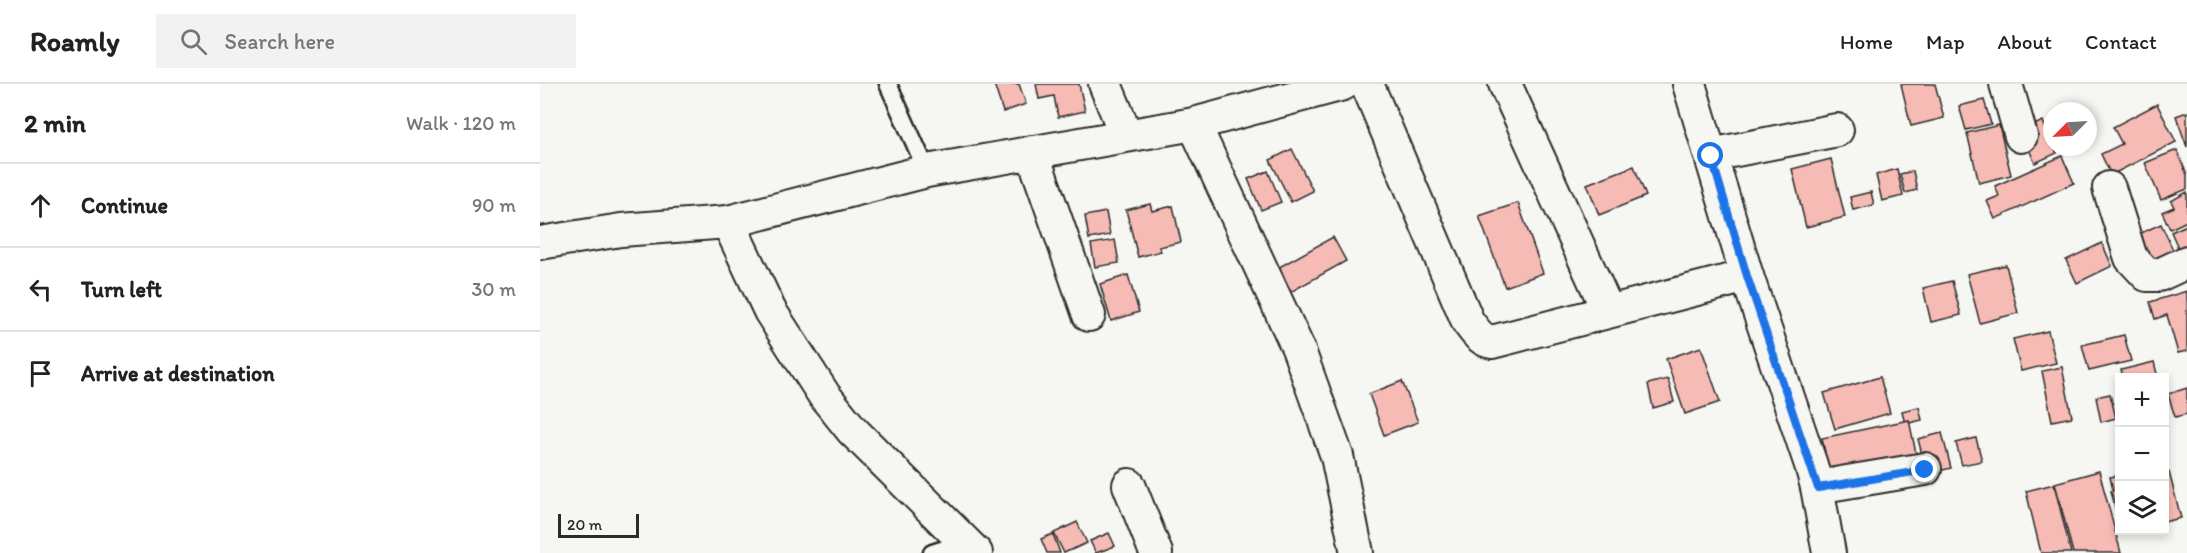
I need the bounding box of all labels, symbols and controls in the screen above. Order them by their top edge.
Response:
search box [156,14,576,68]
text: Roamly [30,24,120,58]
icon: search [177,25,210,58]
text: Search here [225,28,335,55]
text: Home [1840,29,1893,54]
text: Map [1926,29,1965,54]
text: About [1998,29,2052,54]
text: Contact [2085,29,2157,54]
north arrow [2043,102,2097,156]
text: 2 min [24,107,86,139]
text: Walk · 120 m [406,111,516,135]
route start [1697,142,1723,168]
icon: ahead [24,189,57,222]
text: Continue [81,192,168,219]
text: 90 m [472,193,516,217]
icon: left [24,273,57,306]
text: Turn left [81,276,162,303]
text: 30 m [471,277,516,301]
icon: arrive [24,357,57,390]
text: Arrive at destination [81,360,275,387]
map controls [2115,373,2169,535]
button: + [2115,373,2169,427]
button: − [2115,427,2169,481]
route end [1911,456,1937,482]
button: layers [2115,481,2169,535]
scale bar [558,511,639,538]
text: 20 m [567,515,602,534]

